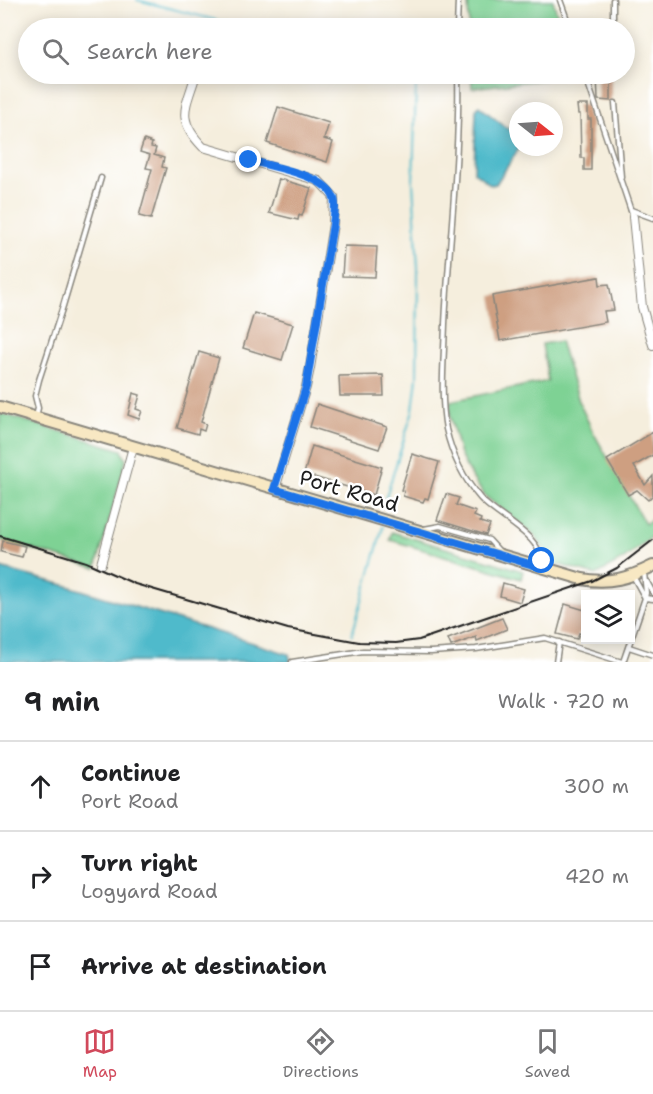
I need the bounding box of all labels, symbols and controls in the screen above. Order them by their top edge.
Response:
search box [18,18,635,84]
icon: search [39,35,72,68]
text: Search here [87,37,213,66]
north arrow [509,102,563,156]
route end [235,146,261,172]
street label: Port Road [296,463,402,519]
route start [528,547,554,573]
map controls [581,590,635,644]
button: layers [581,590,635,644]
text: 9 min [24,684,100,719]
text: Walk · 720 m [498,688,629,714]
text: Continue [81,759,181,788]
icon: ahead [24,770,57,803]
text: 300 m [563,773,629,799]
text: Port Road [81,788,178,814]
text: Turn right [81,849,198,878]
icon: right [24,860,57,893]
text: 420 m [565,863,629,889]
text: Logyard Road [81,878,218,904]
icon: arrive [24,950,57,983]
text: Arrive at destination [81,952,327,981]
tab: Map [83,1025,117,1082]
tab: Directions [283,1025,359,1082]
tab: Saved [525,1025,570,1082]

